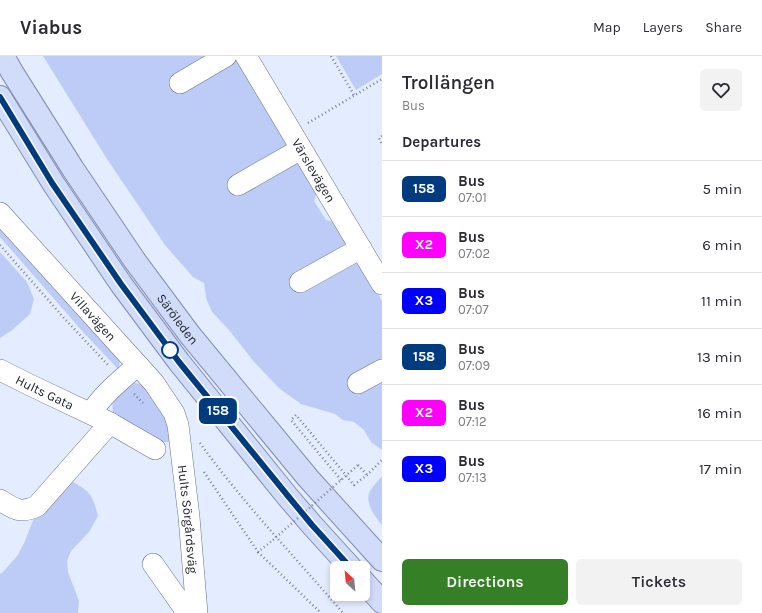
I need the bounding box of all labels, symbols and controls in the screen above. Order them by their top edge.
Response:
text: Viabus [20,17,82,39]
text: Map [593,19,621,36]
text: Layers [643,19,683,36]
text: Share [705,19,742,36]
button: heart [700,69,742,111]
text: Trollängen [402,72,495,94]
text: Bus [402,98,425,113]
text: Departures [402,133,481,151]
street label: Värslevägen [289,136,338,205]
text: Bus [458,172,485,190]
text: 158 [413,180,435,197]
text: 5 min [702,180,742,198]
text: 07:01 [458,190,487,205]
text: Bus [458,228,485,246]
text: X2 [415,236,433,253]
text: 6 min [702,236,742,254]
text: 07:02 [458,246,490,261]
text: Bus [458,284,485,302]
street label: Villavägen [67,289,119,344]
street label: Säröleden [154,291,202,348]
text: X3 [415,292,433,309]
text: 11 min [701,292,742,310]
text: 07:07 [458,302,489,317]
text: Bus [458,340,485,358]
unlabelled marker [161,341,179,359]
text: 158 [413,348,435,365]
text: 13 min [697,348,742,366]
text: 07:09 [458,358,490,373]
street label: Hults Gata [13,372,76,413]
text: Bus [458,396,485,414]
line badge: 158 [195,398,241,424]
text: 158 [207,402,229,419]
text: X2 [415,404,433,421]
text: 16 min [697,404,742,422]
text: 07:12 [458,414,487,429]
text: Bus [458,452,485,470]
text: X3 [415,460,433,477]
text: 17 min [699,460,742,478]
street label: Hults Sörgårdsväg [175,464,201,575]
text: 07:13 [458,470,487,485]
button: Directions [402,559,568,605]
button: Tickets [576,559,742,605]
north arrow [330,561,370,601]
map controls [330,561,370,601]

